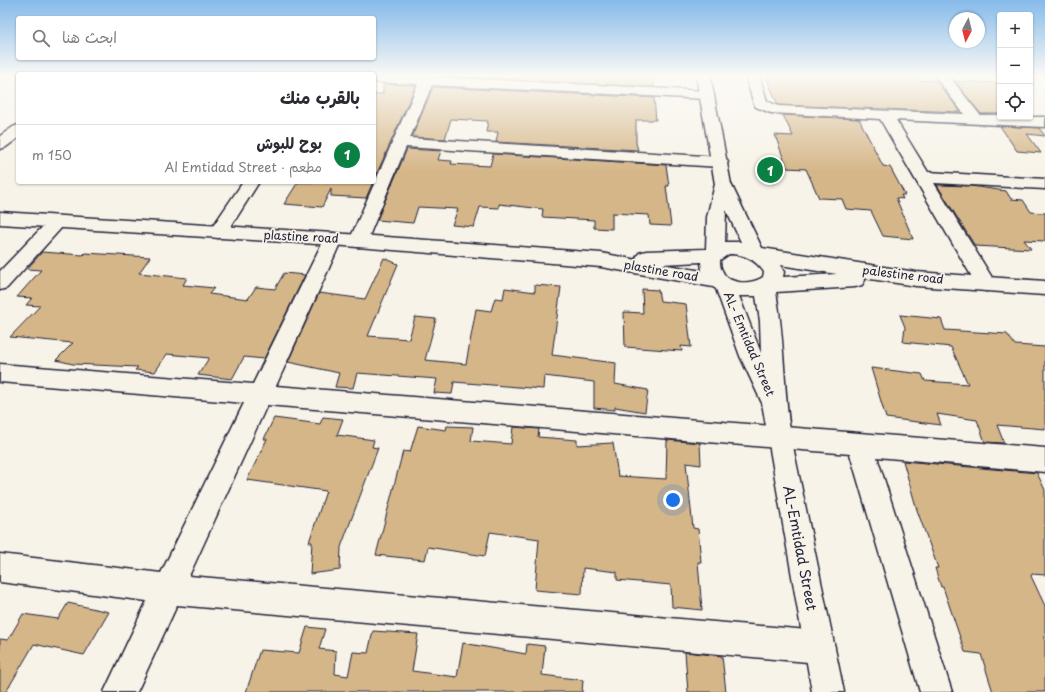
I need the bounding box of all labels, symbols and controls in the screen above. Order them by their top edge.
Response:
north arrow [949,12,985,48]
map controls [997,12,1033,120]
button: + [997,12,1033,48]
search box [16,16,376,60]
text: ابحث هنا [62,25,117,48]
icon: search [30,27,52,49]
button: − [997,48,1033,84]
text: بالقرب منك [280,84,360,110]
button: locate [997,84,1033,120]
text: بوح للبوش [257,131,322,154]
text: 150 m [32,145,72,164]
text: 1 [344,145,350,164]
pin: 1 [757,155,783,185]
text: مطعم · Al Emtidad Street [164,157,322,176]
street label: plastine road [263,225,339,247]
street label: plastine road [622,255,700,285]
street label: palestine road [861,260,945,288]
street label: AL- Emtidad Street [720,288,780,399]
street label: AL-Emtidad Street [778,484,823,612]
your location [663,490,683,510]

